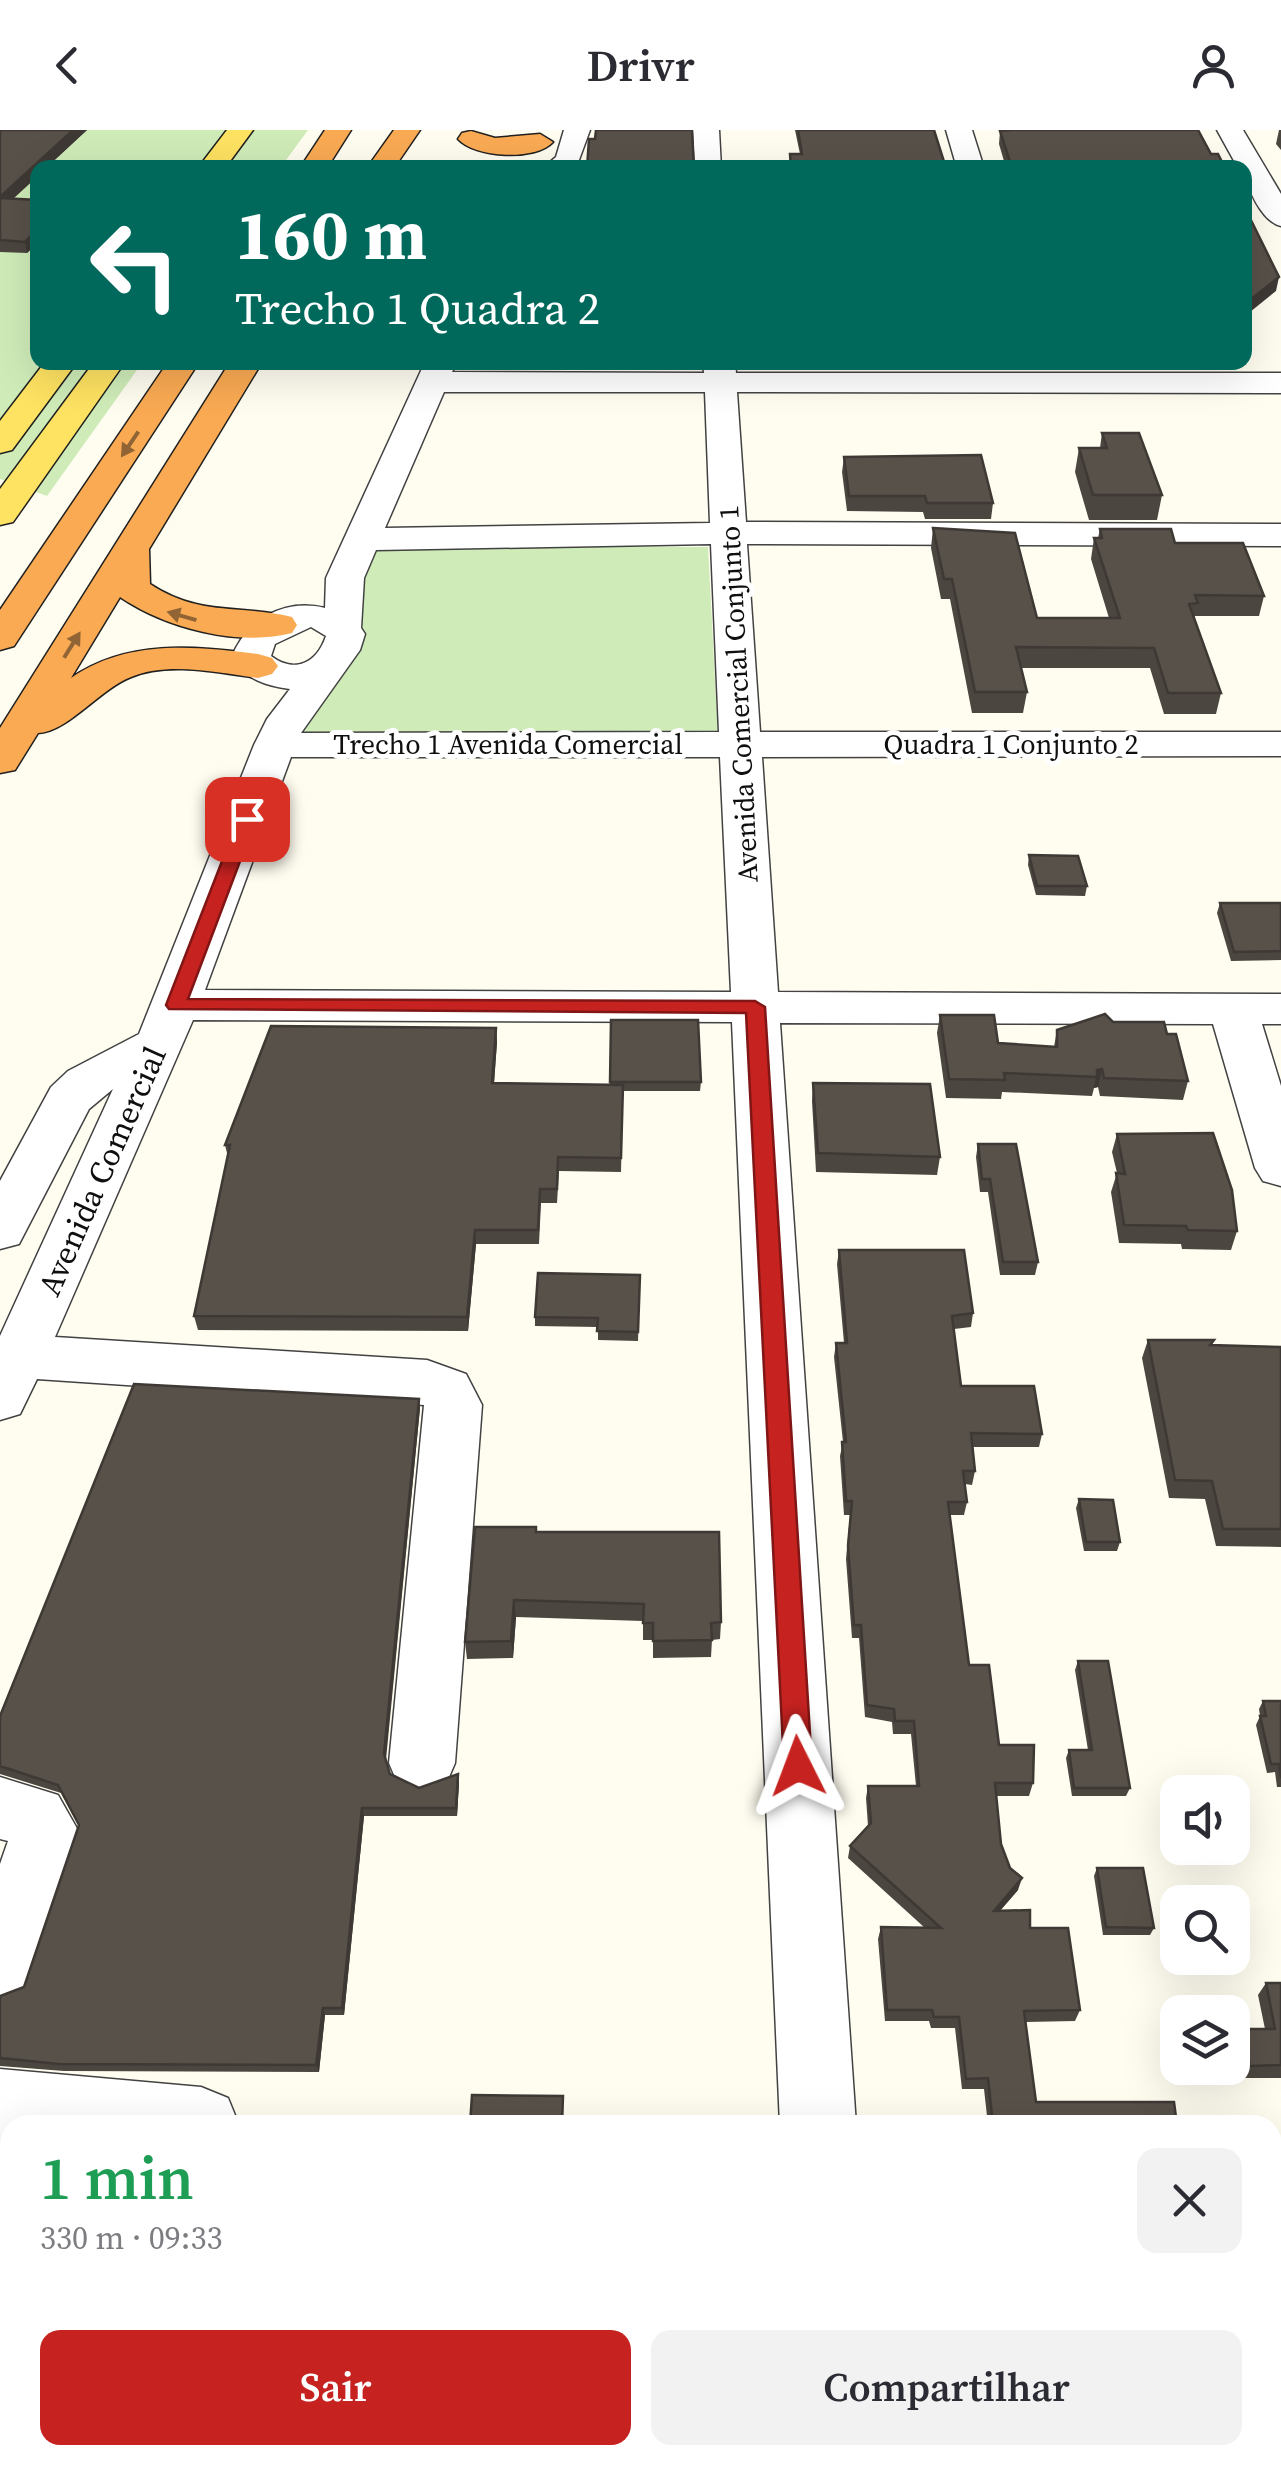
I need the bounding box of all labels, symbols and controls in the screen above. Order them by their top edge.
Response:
text: Drivr [586,34,695,96]
icon: back [40,38,95,93]
icon: person [1186,38,1241,93]
text: 160 m [235,186,427,282]
icon: left [70,200,200,330]
text: Trecho 1 Quadra 2 [235,277,600,339]
one-way arrow [121,430,140,457]
street label: Avenida Comercial Conjunto 1 [709,504,767,884]
one-way arrow [166,608,197,623]
one-way arrow [63,631,80,659]
street label: Trecho 1 Avenida Comercial [333,725,683,763]
street label: Quadra 1 Conjunto 2 [884,725,1139,763]
pin [205,777,290,862]
icon: arrive [220,792,275,847]
street label: Avenida Comercial [27,1039,177,1303]
position arrow [746,1714,850,1818]
map controls [1160,1775,1250,2085]
button: sound [1160,1775,1250,1865]
button: search [1160,1885,1250,1975]
button: layers [1160,1995,1250,2085]
text: 1 min [40,2137,194,2219]
button: close [1137,2148,1242,2253]
text: 330 m · 09:33 [40,2216,222,2260]
button: Sair [40,2330,631,2445]
button: Compartilhar [651,2330,1242,2445]

